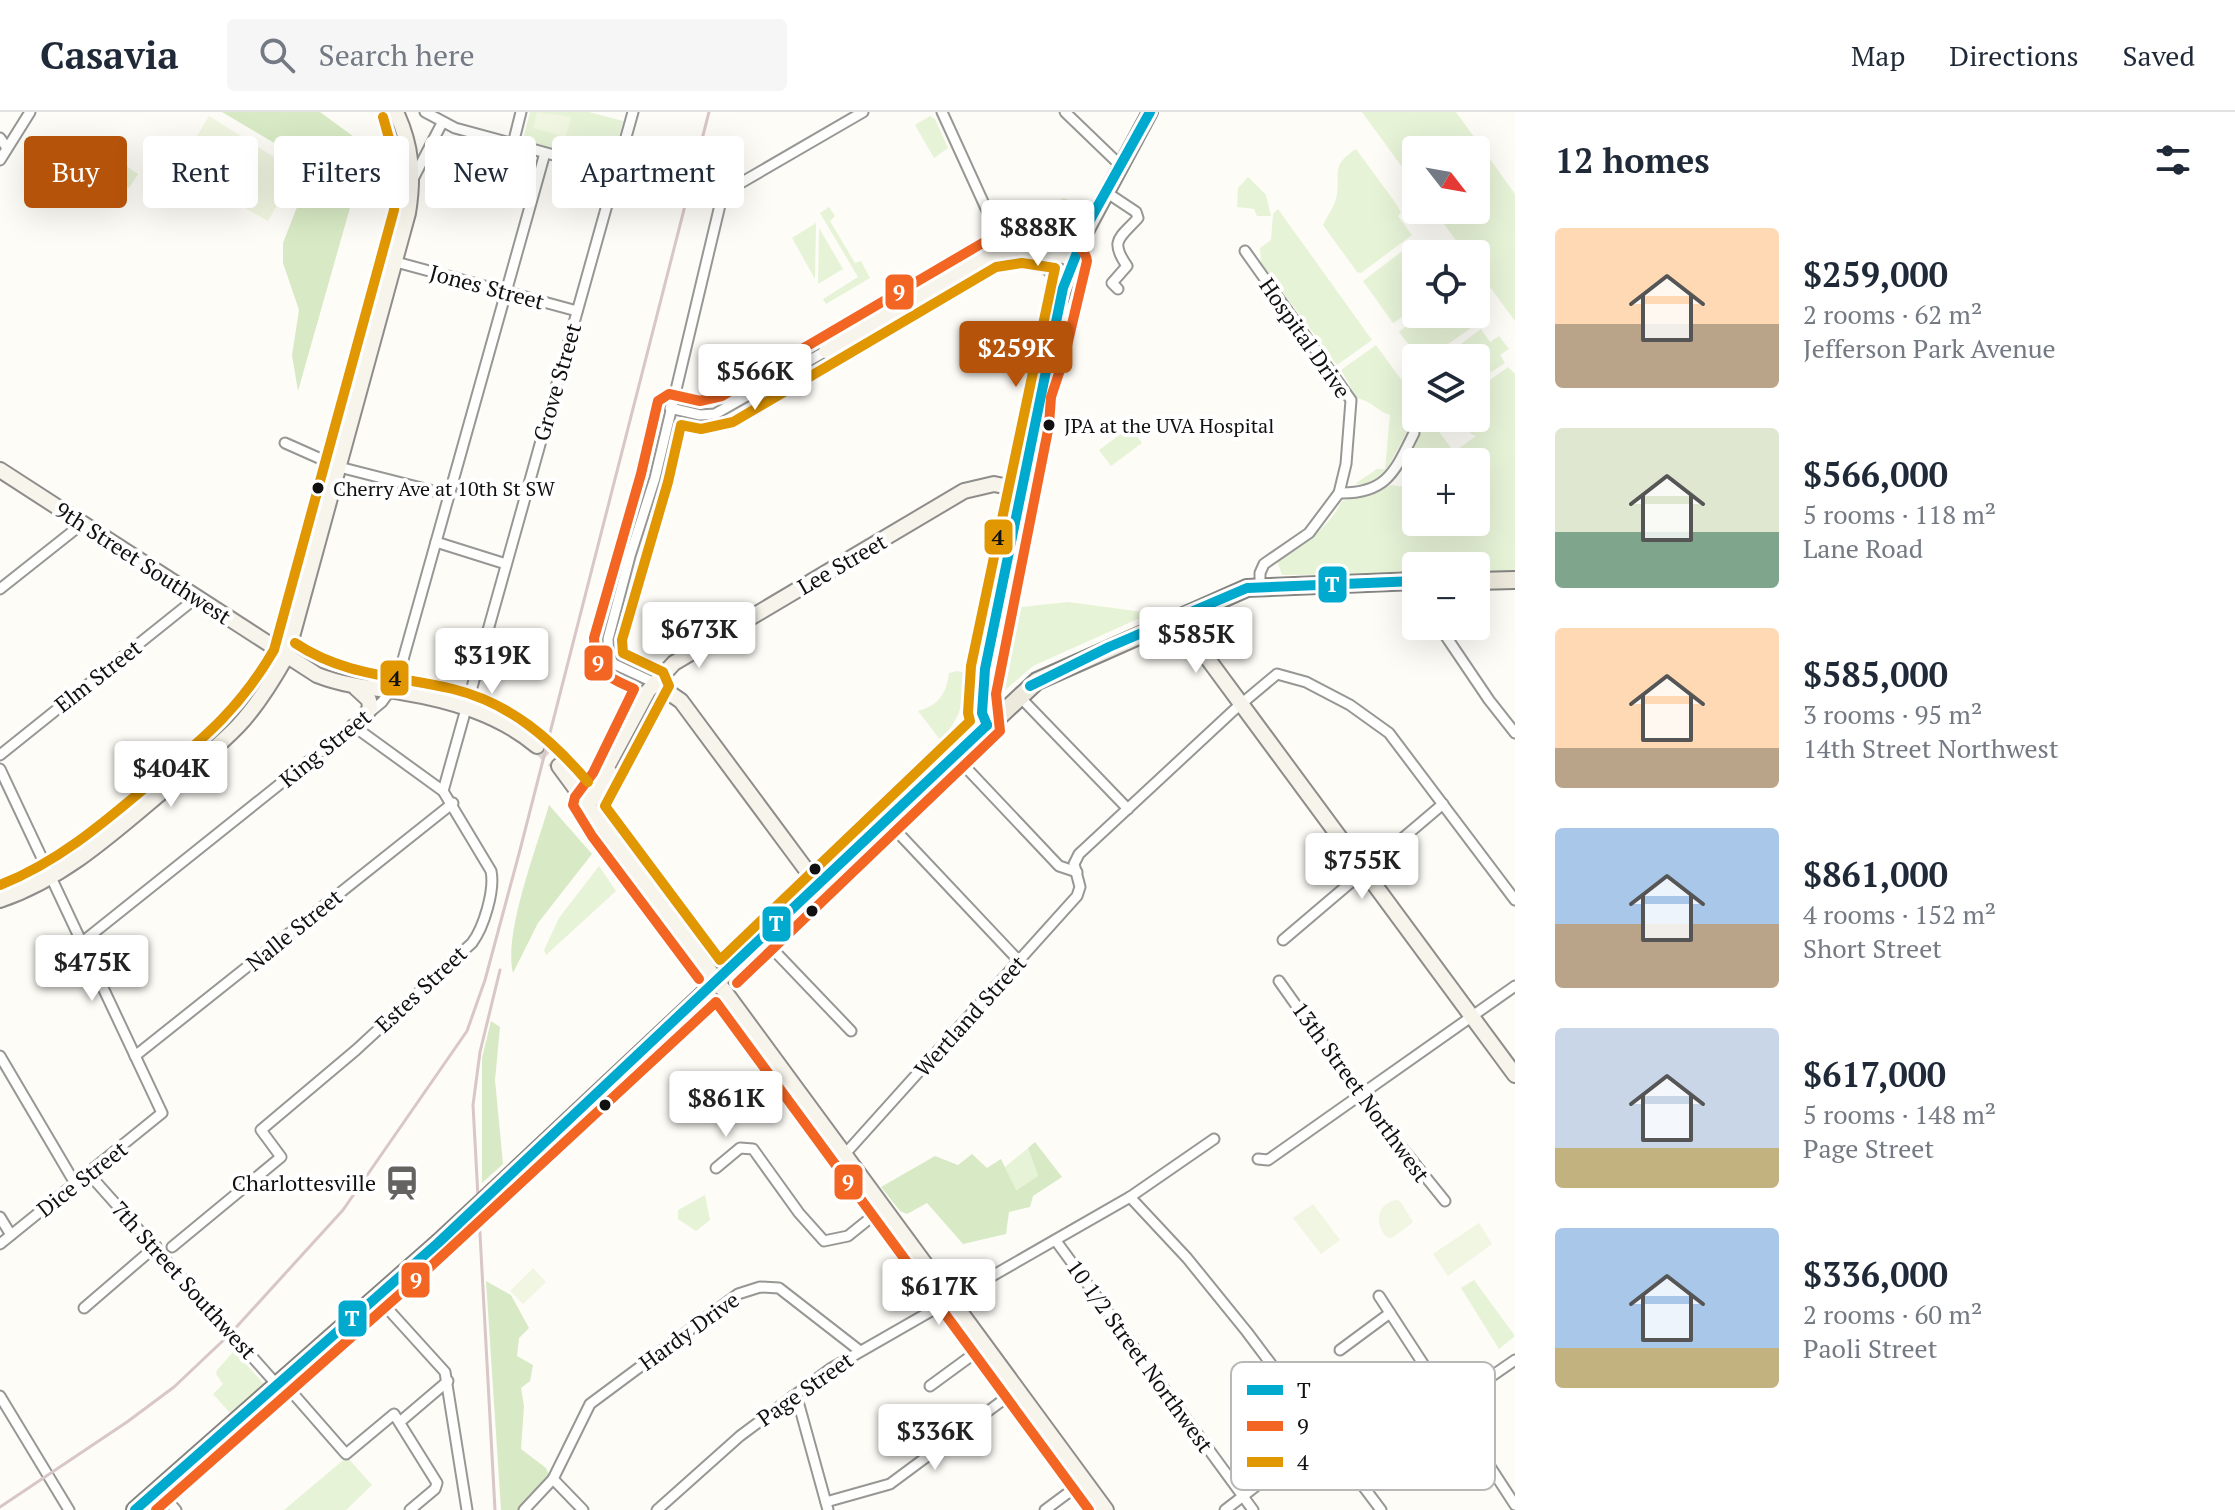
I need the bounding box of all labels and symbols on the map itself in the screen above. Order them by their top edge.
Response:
north arrow [1402,136,1490,224]
pin: $888K [982,200,1094,268]
street label: Jones Street [427,257,548,316]
street label: Hospital Drive [1253,272,1358,404]
line badge: 9 [884,273,915,311]
text: 9 [893,277,905,306]
street label: Grove Street [526,320,587,444]
pin: $259K [960,321,1072,389]
pin: $566K [699,344,811,412]
place label: JPA at the UVA Hospital [1064,412,1274,439]
marker: JPA at the UVA Hospital [1041,417,1057,433]
place label: Cherry Ave at 10th St SW [333,475,555,502]
marker: Cherry Ave at 10th St SW [310,480,326,496]
street label: 9th Street Southwest [50,495,237,630]
line badge: 4 [983,518,1014,556]
text: 4 [992,522,1005,551]
street label: Lee Street [792,526,892,601]
line badge: T [1317,565,1348,604]
text: T [1325,569,1340,598]
pin: $673K [643,602,755,670]
pin: $585K [1140,607,1252,675]
pin: $319K [436,628,548,696]
street label: Elm Street [48,633,147,719]
line badge: 9 [583,644,614,682]
text: 9 [592,648,604,677]
line badge: 4 [379,659,410,697]
text: 4 [389,663,402,692]
street label: King Street [273,702,376,793]
pin: $404K [115,741,227,809]
pin: $755K [1306,833,1418,901]
unlabelled marker [807,861,823,877]
street label: Nalle Street [240,882,348,977]
unlabelled marker [804,903,820,919]
line badge: T [761,905,792,943]
text: T [769,908,784,937]
pin: $475K [36,935,148,1003]
street label: Estes Street [369,939,473,1039]
street label: Wertland Street [907,949,1032,1083]
street label: 13th Street Northwest [1286,996,1437,1188]
pin: $861K [670,1071,782,1139]
unlabelled marker [597,1097,613,1113]
street label: Dice Street [31,1134,133,1223]
line badge: 9 [833,1163,864,1201]
station icon: Charlottesville [383,1164,421,1202]
text: 9 [842,1167,854,1196]
place label: Charlottesville [232,1168,376,1197]
street label: 7th Street Southwest [106,1194,263,1365]
street label: 10 1/2 Street Northwest [1061,1254,1220,1458]
pin: $617K [883,1259,995,1327]
line badge: 9 [400,1261,431,1299]
text: 9 [410,1265,422,1294]
street label: Hardy Drive [633,1285,744,1377]
line badge: T [337,1299,368,1338]
text: T [345,1303,360,1332]
street label: Page Street [751,1345,858,1432]
legend [1231,1362,1495,1490]
text: T [1297,1375,1311,1404]
pin: $336K [879,1404,991,1472]
text: 9 [1297,1411,1309,1440]
text: 4 [1297,1447,1309,1476]

